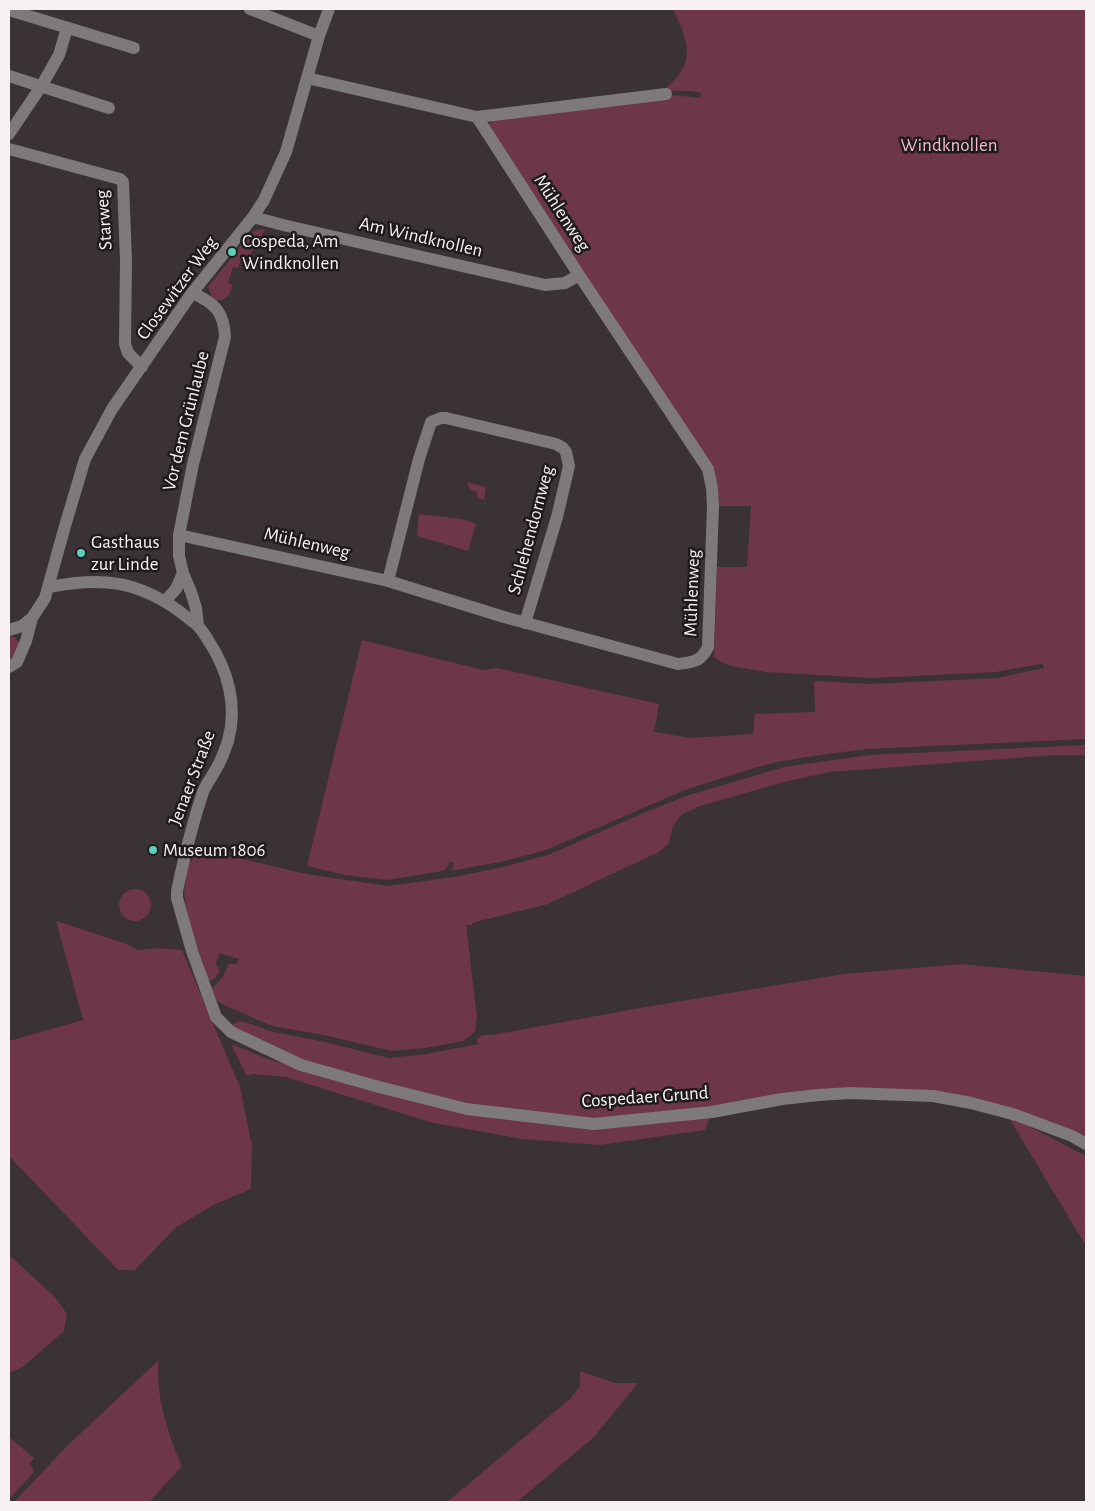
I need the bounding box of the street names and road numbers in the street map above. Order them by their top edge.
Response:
street label: Mühlenweg [529,170,595,256]
street label: Starweg [91,189,117,251]
street label: Am Windknollen [357,212,485,262]
street label: Closewitzer Weg [132,232,222,344]
street label: Vor dem Grünlaube [158,349,214,493]
street label: Schlehendornweg [503,463,559,597]
street label: Mühlenweg [262,522,352,564]
street label: Mühlenweg [679,549,705,637]
street label: Jenaer Straße [163,727,221,829]
street label: Cospedaer Grund [581,1081,709,1113]

